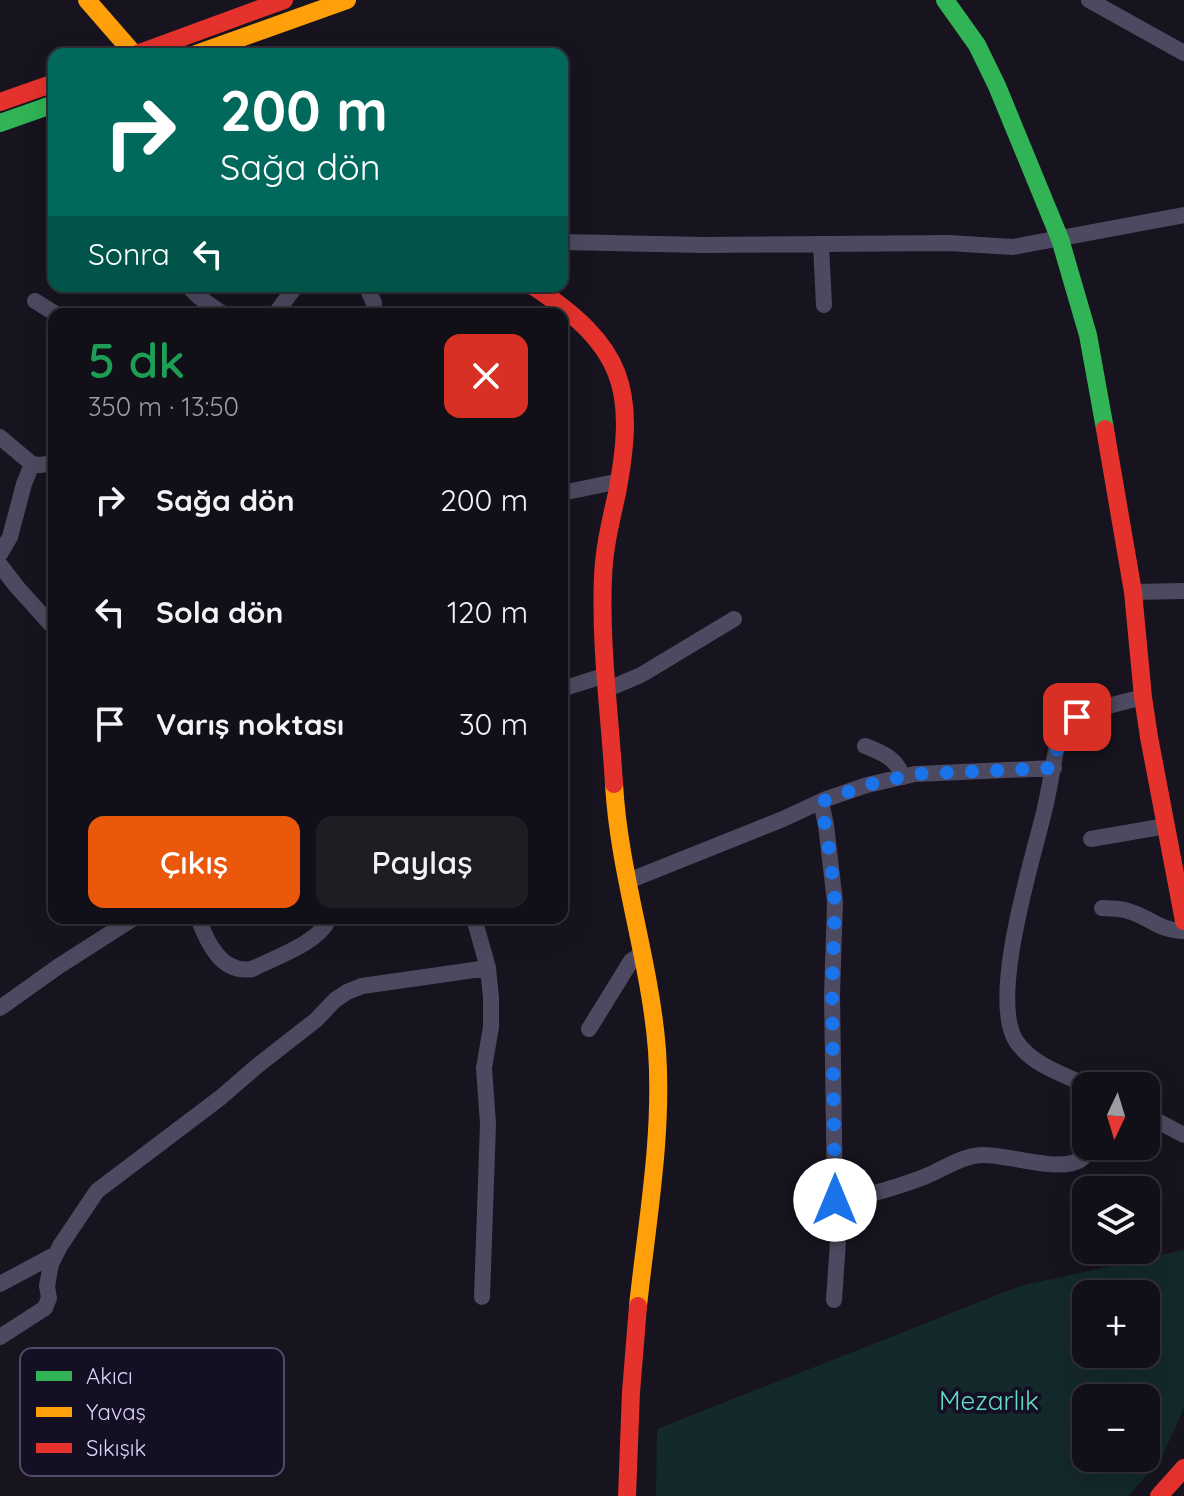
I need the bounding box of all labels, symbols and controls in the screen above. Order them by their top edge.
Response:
text: 200 m [220,75,388,145]
icon: right [88,80,192,184]
text: Sağa dön [220,144,381,189]
icon: left [186,232,230,276]
text: Sonra [88,235,170,273]
text: 5 dk [88,330,185,390]
button: close [444,334,528,418]
text: 350 m · 13:50 [88,390,239,423]
icon: right [88,478,132,522]
text: Sağa dön [156,481,295,519]
text: 200 m [440,481,528,519]
icon: left [88,590,132,634]
text: Sola dön [156,593,283,631]
text: 120 m [447,593,528,631]
pin [1043,683,1111,751]
icon: arrive [1055,695,1099,739]
icon: arrive [88,702,132,746]
text: Varış noktası [156,705,344,743]
text: 30 m [459,705,528,743]
button: Çıkış [88,816,300,908]
button: Paylaş [316,816,528,908]
north arrow [1072,1072,1160,1160]
map controls [1072,1072,1160,1472]
position arrow [793,1158,877,1242]
button: layers [1072,1176,1160,1264]
button: + [1072,1280,1160,1368]
legend [20,1348,284,1476]
text: Akıcı [86,1362,133,1390]
park label: Mezarlık [939,1384,1039,1417]
button: − [1072,1384,1160,1472]
text: Yavaş [86,1398,146,1426]
text: Sıkışık [86,1434,146,1462]

